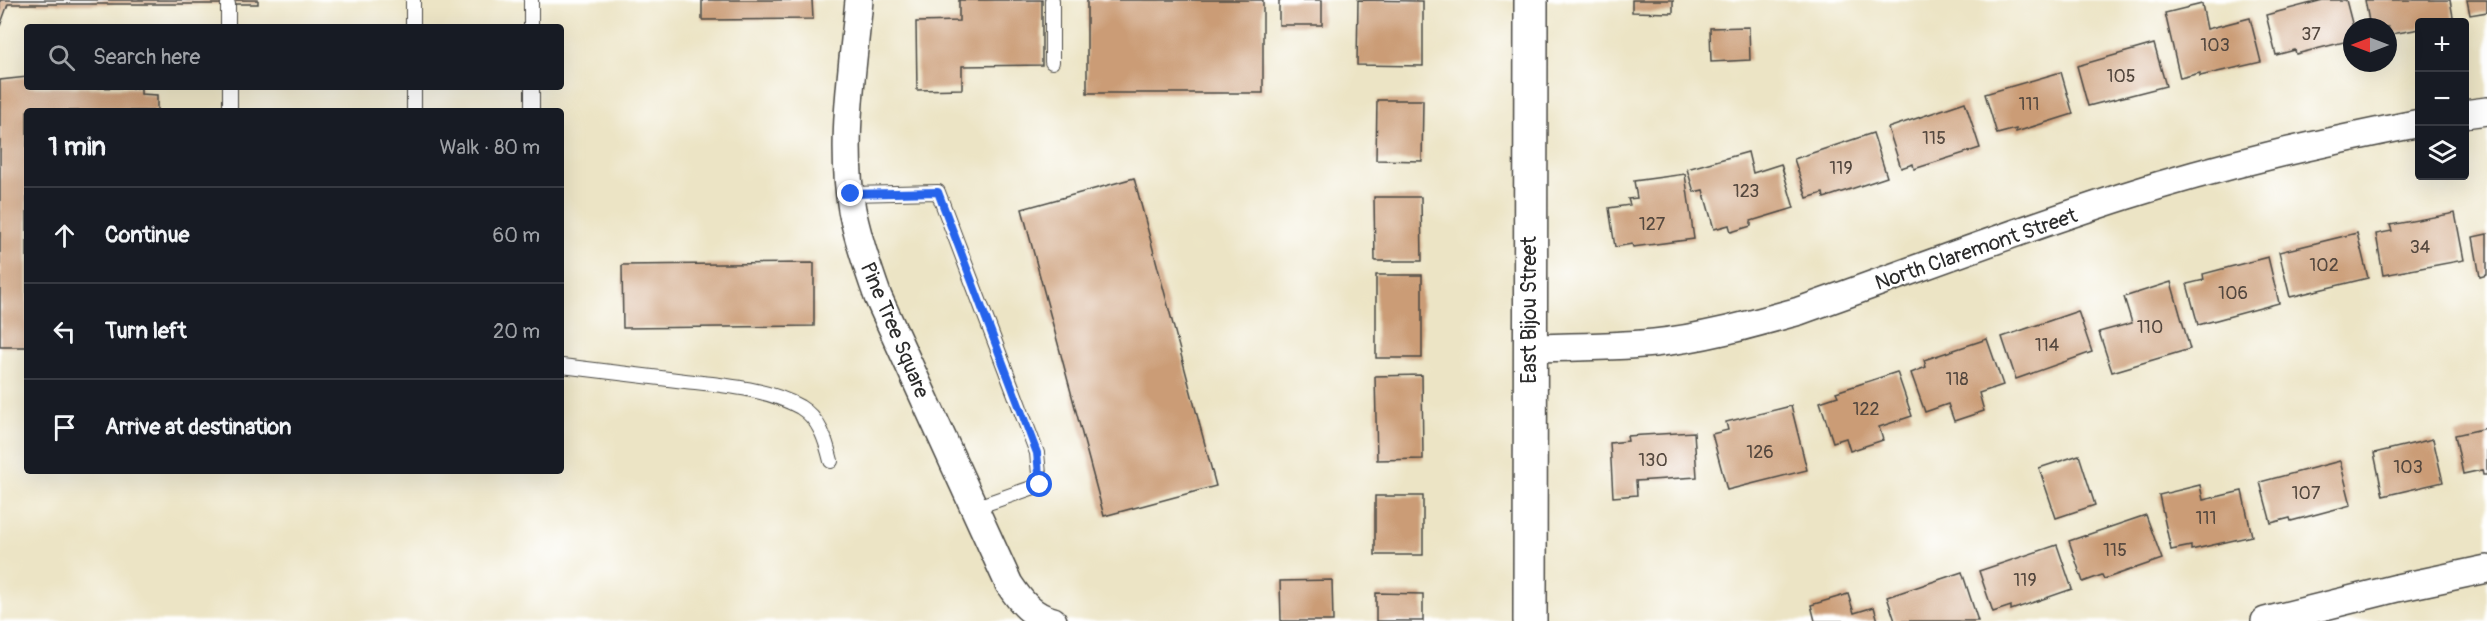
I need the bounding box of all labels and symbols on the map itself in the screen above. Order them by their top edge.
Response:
north arrow [2343,18,2397,72]
house number: 37 [2301,23,2321,46]
house number: 103 [2200,34,2230,57]
house number: 105 [2106,65,2136,88]
house number: 111 [2018,93,2040,116]
house number: 115 [1922,127,1946,150]
house number: 119 [1829,157,1853,180]
route end [837,180,863,206]
house number: 123 [1733,180,1759,203]
street label: North Claremont Street [1871,202,2081,297]
house number: 127 [1639,213,1666,236]
street label: East Bijou Street [1516,236,1543,384]
house number: 34 [2410,236,2431,259]
house number: 102 [2309,254,2339,277]
street label: Pine Tree Square [854,258,936,403]
house number: 106 [2218,282,2248,305]
house number: 110 [2137,316,2163,339]
house number: 114 [2035,334,2060,357]
house number: 118 [1945,368,1969,391]
house number: 122 [1852,398,1880,421]
house number: 126 [1746,441,1774,464]
house number: 130 [1638,449,1668,472]
house number: 103 [2393,456,2423,479]
route start [1026,471,1052,497]
house number: 107 [2292,482,2321,505]
house number: 111 [2195,507,2217,530]
house number: 115 [2103,539,2127,562]
house number: 119 [2013,569,2037,592]

